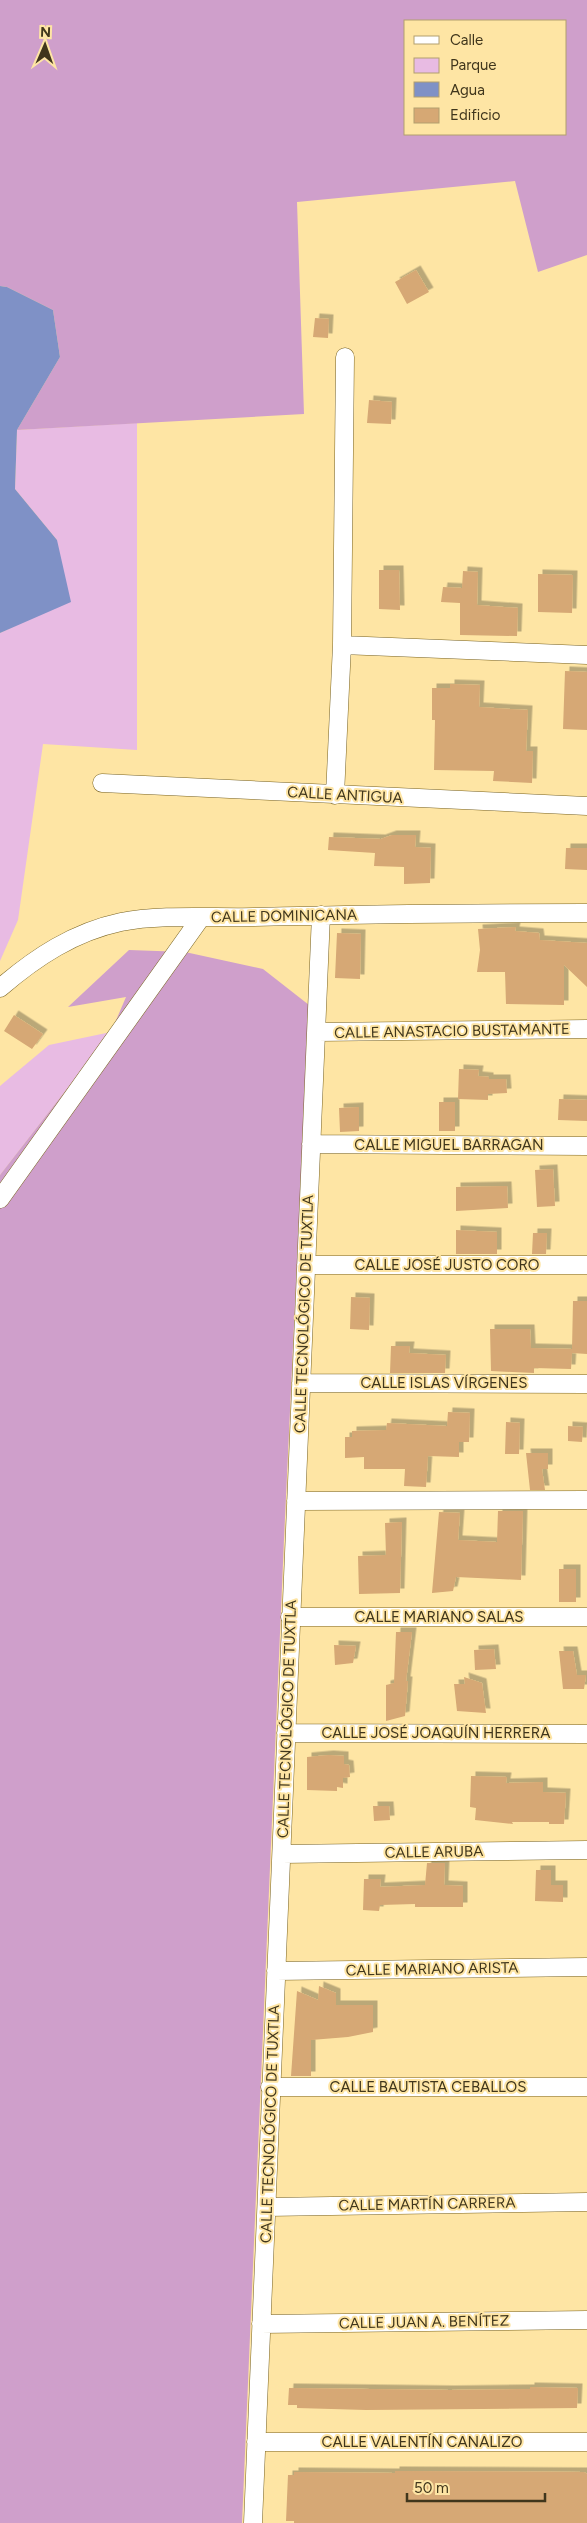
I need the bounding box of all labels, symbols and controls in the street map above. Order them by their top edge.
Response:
north arrow [20,20,70,70]
legend [404,20,567,135]
text: N [40,24,51,41]
text: Calle [450,31,483,49]
text: Parque [450,56,497,74]
text: Agua [450,81,485,99]
text: Edificio [450,106,501,124]
street label: CALLE ANTIGUA [287,783,403,807]
street label: CALLE DOMINICANA [211,906,357,926]
street label: CALLE ANASTACIO BUSTAMANTE [334,1020,570,1042]
street label: CALLE MIGUEL BARRAGAN [354,1136,544,1154]
street label: CALLE TECNOLÓGICO DE TUXTLA [291,1195,317,1433]
street label: CALLE JOSÉ JUSTO CORO [355,1256,539,1274]
street label: CALLE ISLAS VÍRGENES [360,1374,528,1392]
street label: CALLE TECNOLÓGICO DE TUXTLA [274,1600,300,1838]
street label: CALLE MARIANO SALAS [354,1608,524,1626]
street label: CALLE JOSÉ JOAQUÍN HERRERA [322,1724,550,1742]
street label: CALLE ARUBA [385,1842,483,1862]
street label: CALLE MARIANO ARISTA [345,1958,519,1980]
street label: CALLE TECNOLÓGICO DE TUXTLA [257,2005,283,2243]
street label: CALLE BAUTISTA CEBALLOS [330,2078,526,2096]
street label: CALLE MARTÍN CARRERA [338,2193,516,2215]
street label: CALLE JUAN A. BENÍTEZ [339,2312,509,2332]
street label: CALLE VALENTÍN CANALIZO [322,2433,522,2451]
scale bar [407,2470,544,2502]
text: 50 m [414,2479,449,2497]

